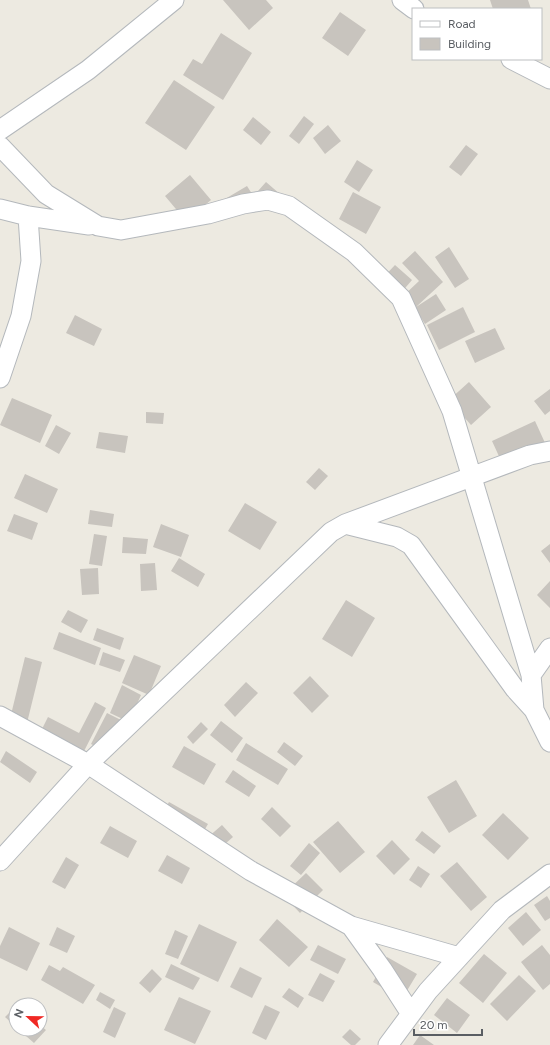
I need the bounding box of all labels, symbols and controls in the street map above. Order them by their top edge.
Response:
legend [412,8,542,60]
text: Road [448,17,476,31]
text: Building [448,37,491,51]
north arrow [8,997,48,1037]
text: N [12,1007,27,1020]
scale bar [414,1011,482,1037]
text: 20 m [420,1018,448,1032]

